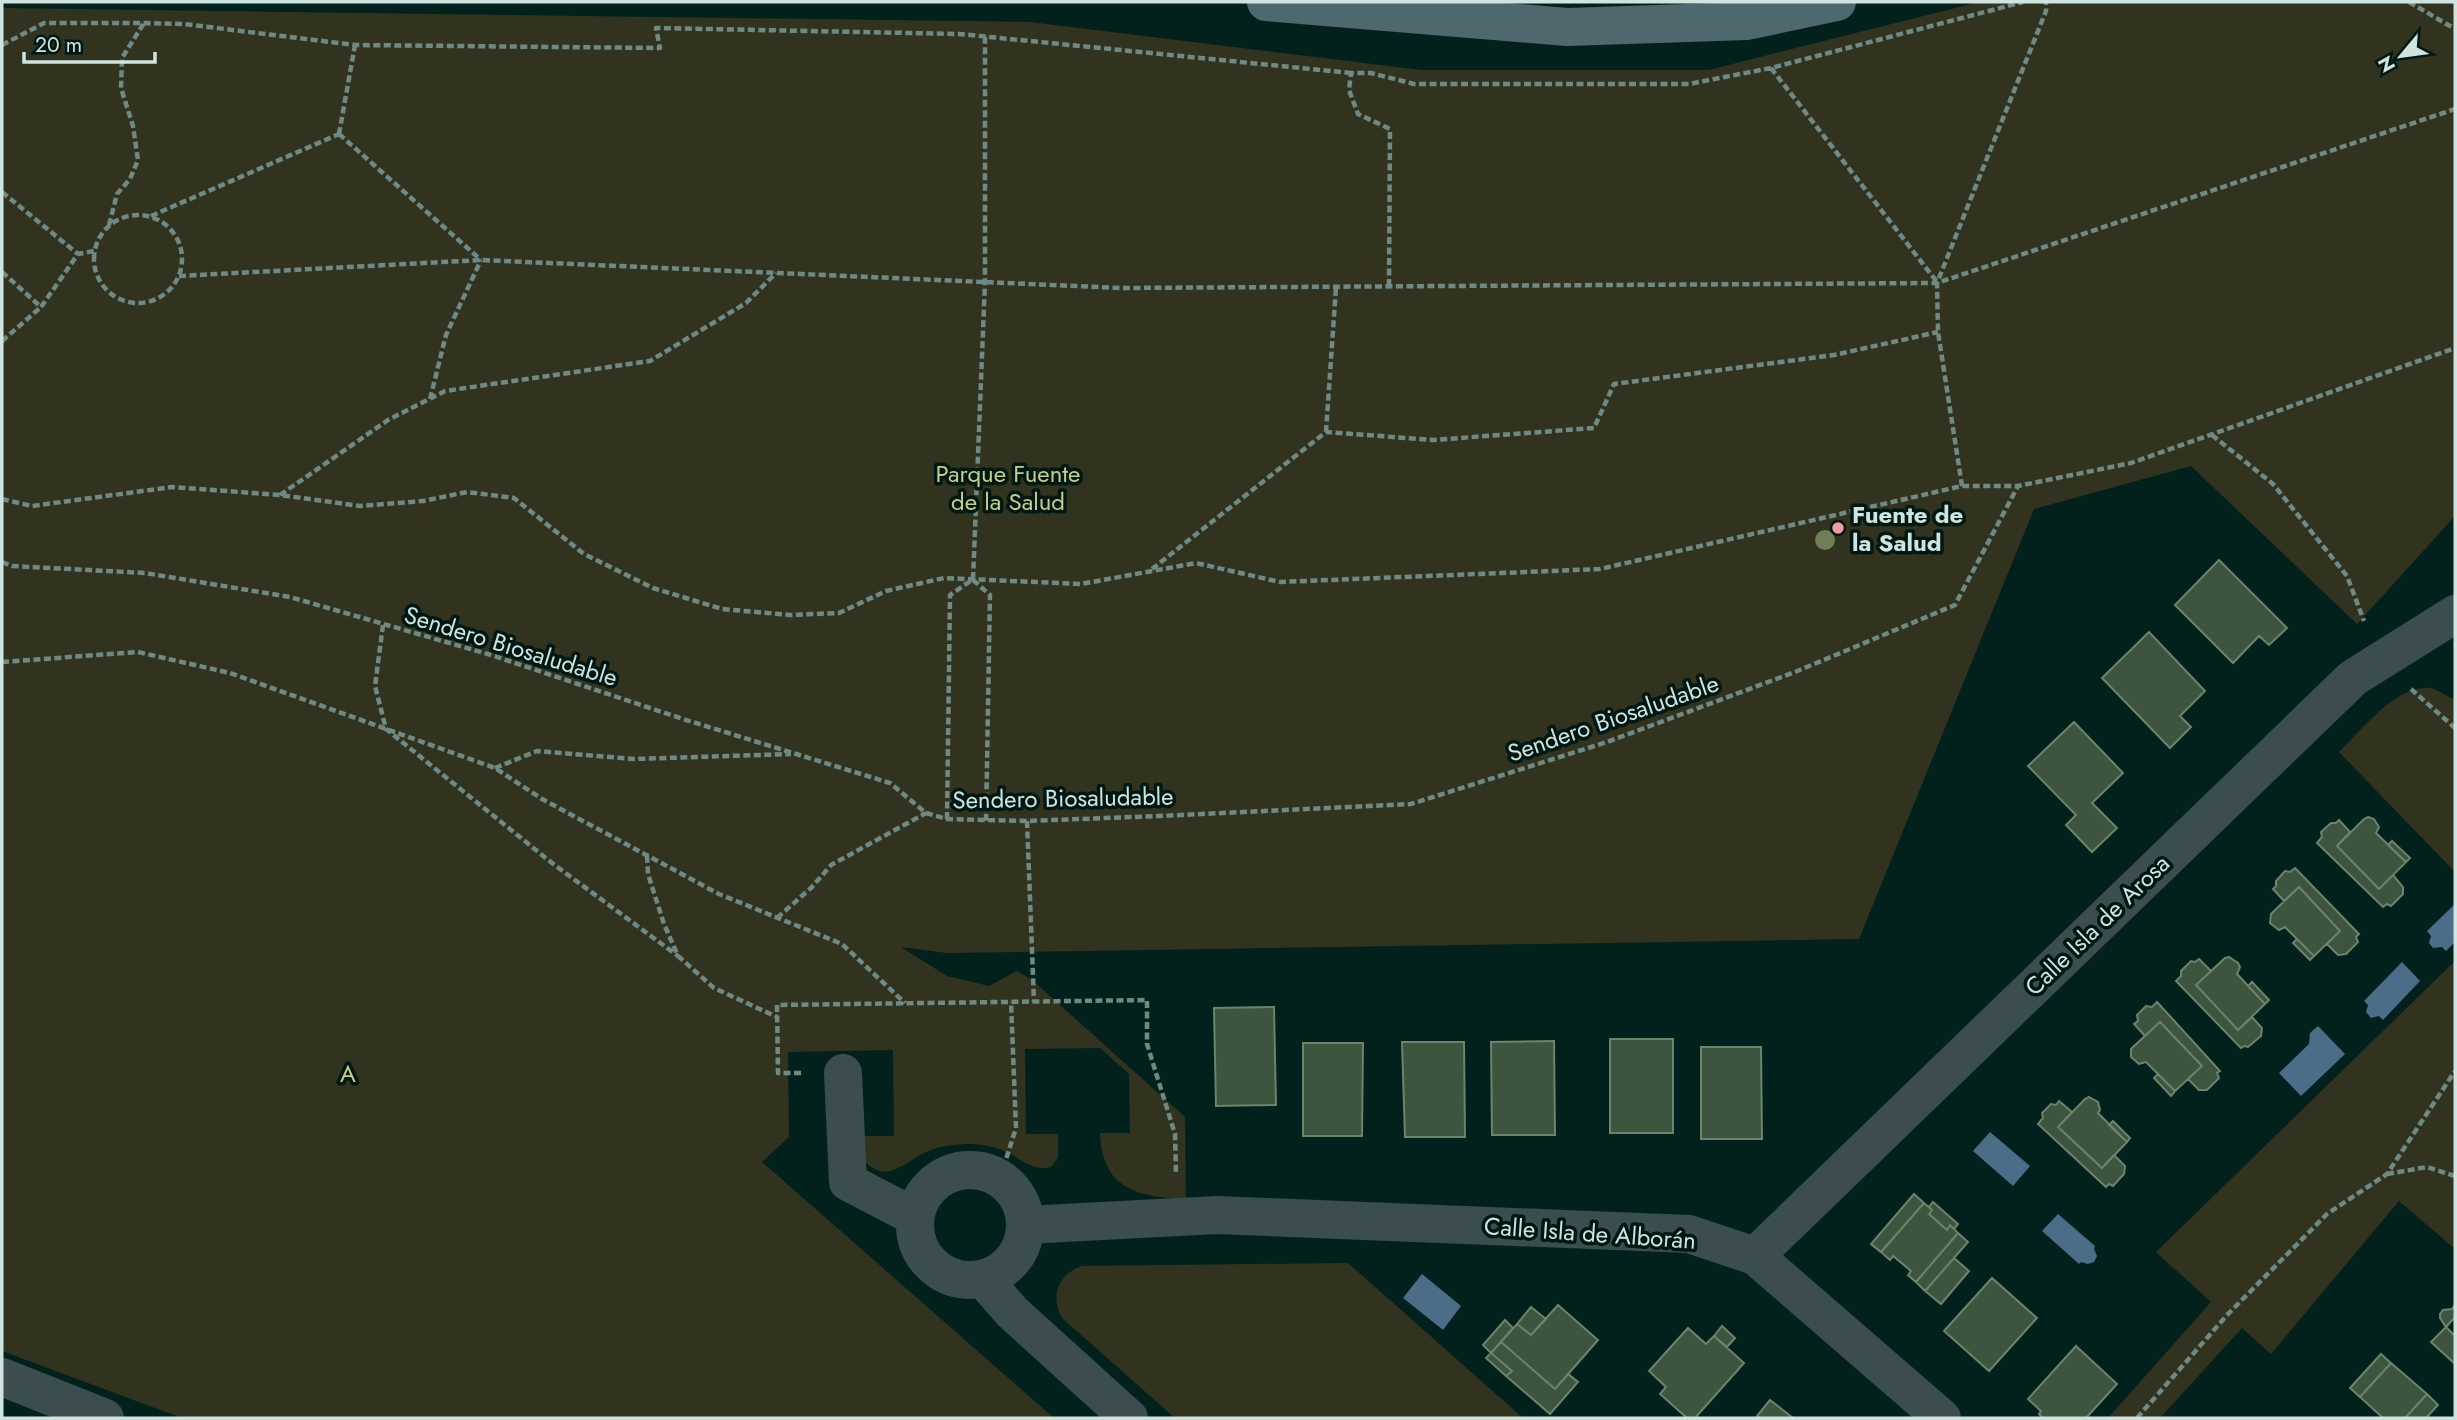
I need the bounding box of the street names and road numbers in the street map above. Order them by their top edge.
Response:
street label: Sendero Biosaludable [400,597,622,695]
street label: Sendero Biosaludable [1503,665,1723,771]
street label: Sendero Biosaludable [952,779,1174,817]
street label: Calle Isla de Arosa [2017,847,2177,1003]
street label: Calle Isla de Alborán [1483,1208,1697,1258]

